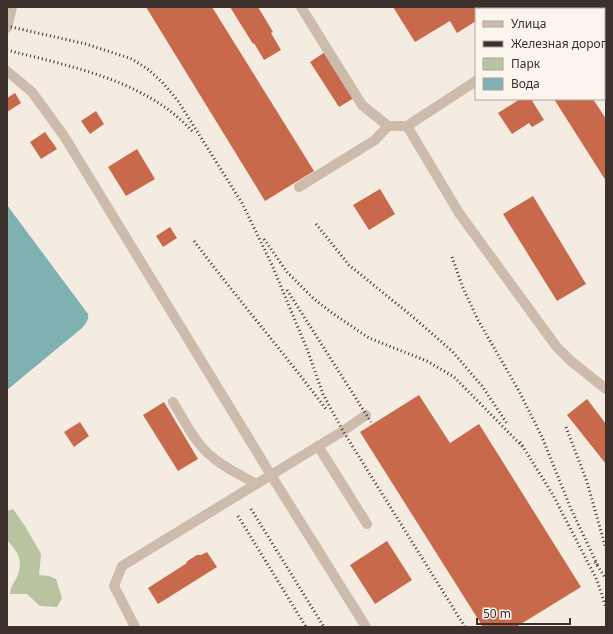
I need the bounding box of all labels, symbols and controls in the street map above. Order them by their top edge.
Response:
legend [475,8,605,100]
text: Улица [511,15,546,32]
text: Железная дорога [511,35,613,52]
text: Парк [511,55,541,72]
text: Вода [511,75,540,92]
scale bar [477,600,570,626]
text: 50 m [483,605,511,622]

